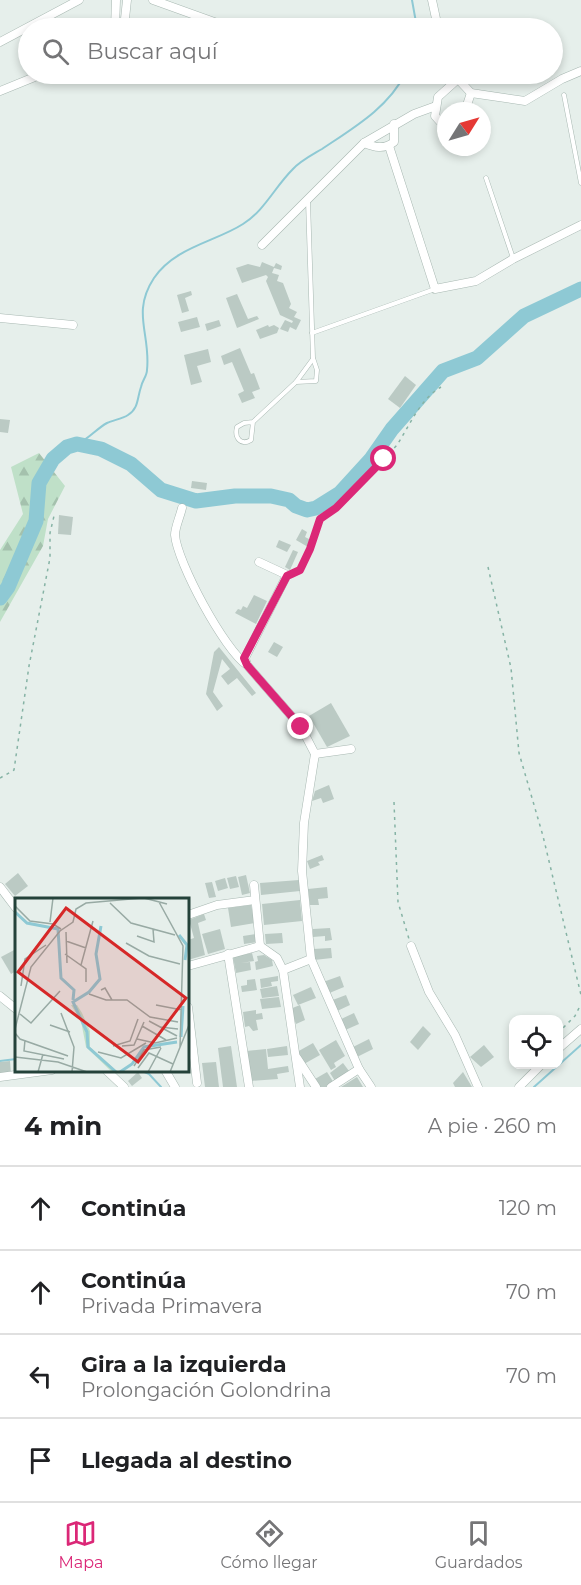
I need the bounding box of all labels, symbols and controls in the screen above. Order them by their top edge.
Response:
search box [18,18,563,84]
icon: search [39,35,72,68]
text: Buscar aquí [87,38,218,65]
north arrow [437,102,491,156]
route start [370,445,396,471]
route end [287,713,313,739]
inset map [15,898,189,1072]
map controls [509,1015,563,1069]
button: locate [509,1015,563,1069]
text: 4 min [24,1110,102,1142]
text: A pie · 260 m [428,1114,557,1138]
icon: ahead [24,1192,57,1225]
text: Continúa [81,1195,186,1222]
text: 120 m [499,1196,557,1220]
text: Continúa [81,1267,186,1294]
icon: ahead [24,1276,57,1309]
text: 70 m [506,1280,557,1304]
text: Privada Primavera [81,1294,263,1318]
text: Gira a la izquierda [81,1351,287,1378]
icon: left [24,1360,57,1393]
text: 70 m [506,1364,557,1388]
text: Prolongación Golondrina [81,1378,332,1402]
icon: arrive [24,1444,57,1477]
text: Llegada al destino [81,1447,292,1474]
tab: Mapa [58,1517,103,1572]
tab: Cómo llegar [220,1517,318,1572]
tab: Guardados [435,1517,522,1572]

